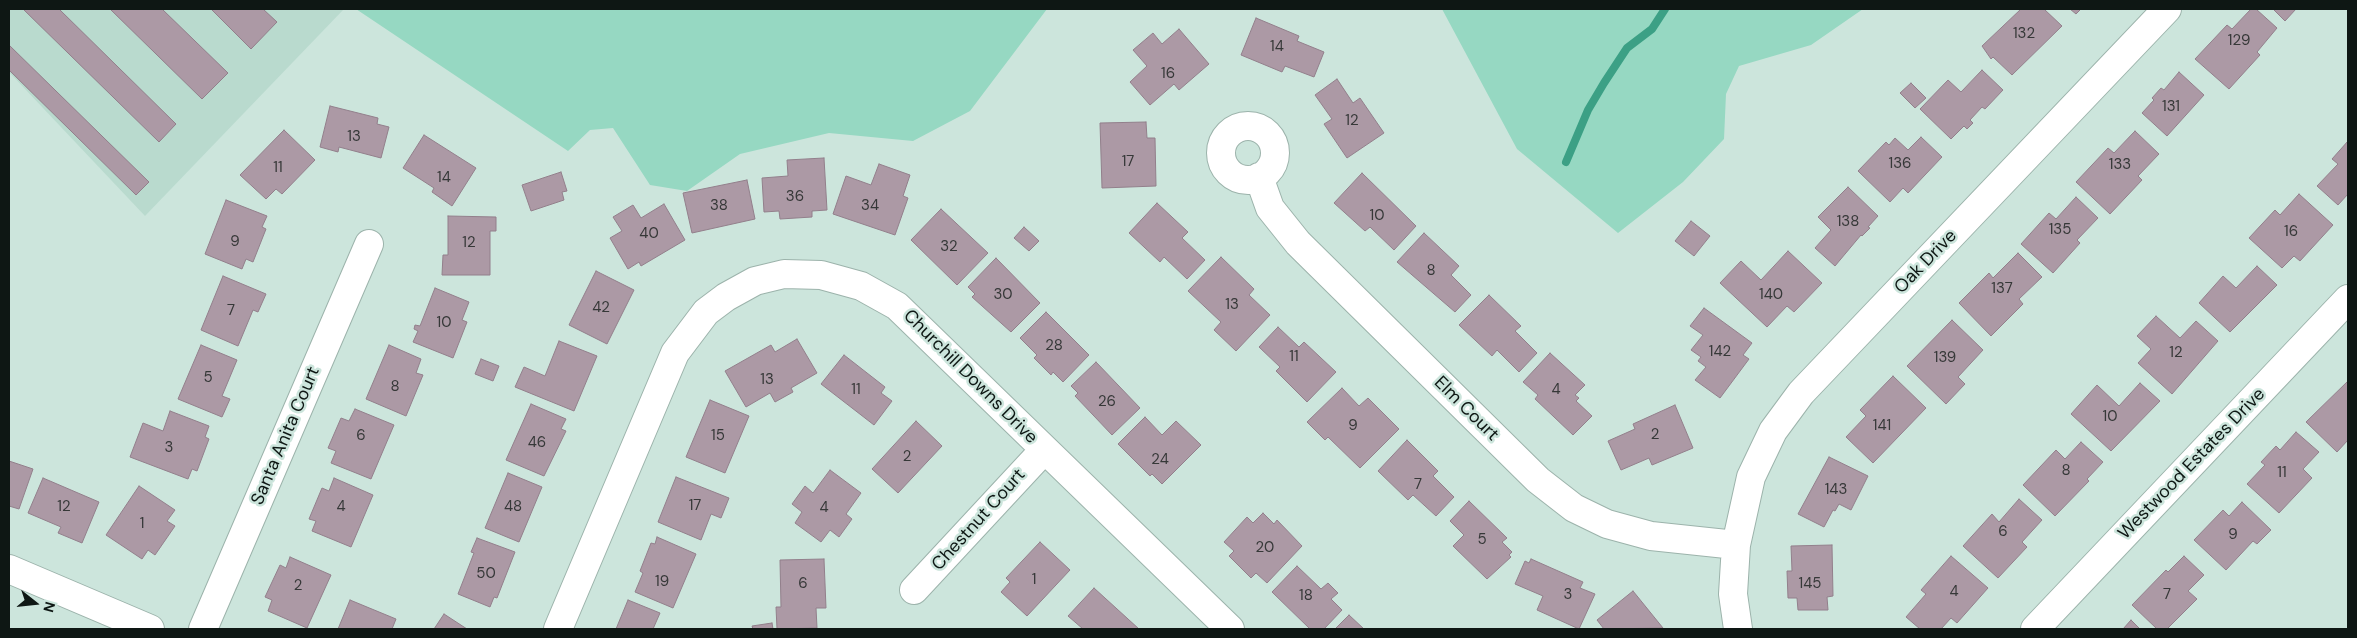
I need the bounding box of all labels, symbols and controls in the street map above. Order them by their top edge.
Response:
house number: 132 [2013,25,2035,43]
house number: 129 [2228,32,2250,50]
house number: 14 [1270,38,1284,56]
house number: 16 [1161,65,1175,83]
house number: 131 [2162,98,2180,116]
house number: 12 [1345,112,1359,130]
house number: 13 [347,128,361,146]
house number: 17 [1122,153,1134,171]
house number: 136 [1889,155,1911,173]
house number: 133 [2109,156,2131,174]
house number: 11 [273,159,283,177]
house number: 14 [437,169,451,187]
house number: 36 [786,188,804,206]
house number: 38 [710,197,728,215]
house number: 34 [861,197,879,215]
house number: 10 [1370,207,1384,225]
house number: 138 [1837,213,1859,231]
house number: 135 [2049,221,2071,239]
house number: 16 [2284,223,2298,241]
house number: 40 [639,225,659,243]
street label: Oak Drive [1890,226,1962,298]
house number: 9 [230,233,240,251]
house number: 12 [462,234,476,252]
house number: 32 [940,238,958,256]
house number: 8 [1426,262,1436,280]
house number: 137 [1991,280,2013,298]
house number: 30 [993,286,1013,304]
house number: 140 [1759,286,1783,304]
house number: 13 [1225,296,1239,314]
house number: 42 [592,299,610,317]
house number: 7 [227,302,235,320]
street label: Churchill Downs Drive [898,305,1042,449]
house number: 10 [437,314,451,332]
house number: 28 [1045,337,1063,355]
house number: 142 [1709,343,1731,361]
house number: 12 [2169,344,2183,362]
house number: 11 [1289,348,1299,366]
house number: 139 [1934,349,1956,367]
street label: Santa Anita Court [247,364,325,508]
house number: 5 [203,369,213,387]
house number: 13 [760,371,774,389]
street label: Elm Court [1429,372,1503,446]
house number: 8 [390,378,400,396]
house number: 11 [851,381,861,399]
house number: 4 [1551,381,1561,399]
street label: Westwood Estates Drive [2114,384,2270,544]
house number: 26 [1098,393,1116,411]
house number: 10 [2103,408,2117,426]
house number: 9 [1348,417,1358,435]
house number: 141 [1873,417,1891,435]
house number: 2 [1651,426,1659,444]
house number: 6 [356,427,366,445]
house number: 15 [711,427,725,445]
house number: 46 [528,434,546,452]
house number: 3 [165,439,173,457]
house number: 2 [903,448,911,466]
house number: 24 [1151,451,1169,469]
house number: 8 [2061,462,2071,480]
house number: 11 [2277,464,2287,482]
street label: Chestnut Court [928,465,1030,575]
house number: 7 [1414,476,1422,494]
house number: 143 [1825,481,1847,499]
house number: 17 [689,497,701,515]
house number: 12 [57,498,71,516]
house number: 4 [336,498,346,516]
house number: 48 [504,498,522,516]
house number: 4 [819,499,829,517]
house number: 1 [140,515,144,533]
house number: 6 [1998,523,2008,541]
house number: 9 [2228,526,2238,544]
house number: 5 [1477,531,1487,549]
house number: 20 [1256,539,1274,557]
house number: 50 [476,565,496,583]
house number: 1 [1032,571,1036,589]
house number: 19 [655,573,669,591]
house number: 6 [798,575,808,593]
house number: 145 [1799,575,1821,593]
house number: 2 [294,577,302,595]
north arrow [10,578,60,628]
house number: 4 [1949,583,1959,601]
house number: 3 [1564,586,1572,604]
house number: 7 [2163,586,2171,604]
house number: 18 [1299,587,1313,605]
text: N [39,600,59,615]

